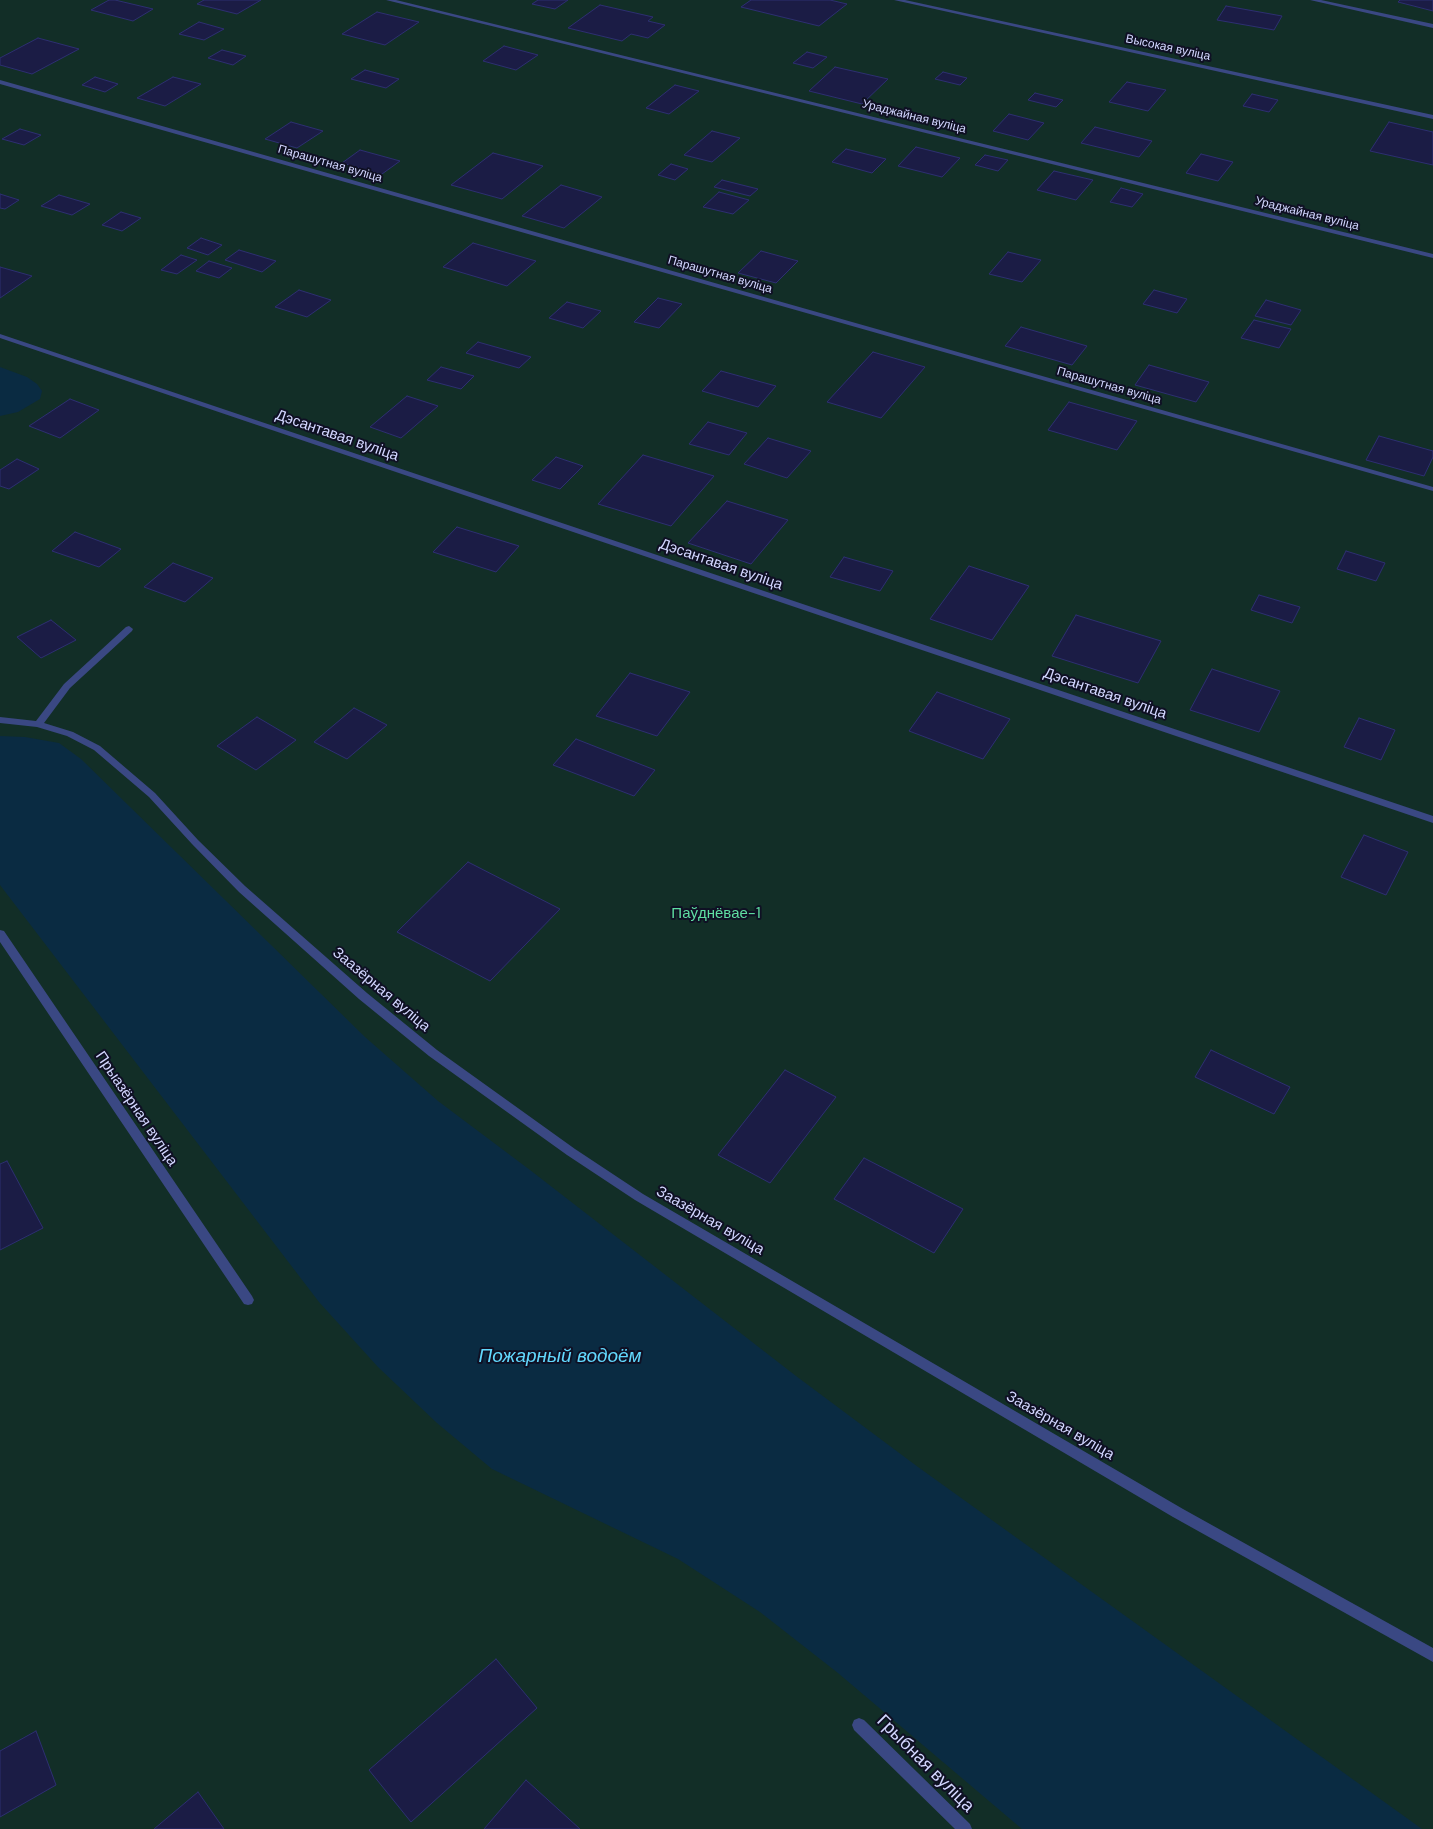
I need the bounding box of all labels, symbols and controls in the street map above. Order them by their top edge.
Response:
street label: Высокая вуліца [1124,32,1212,64]
street label: Ураджайная вуліца [860,97,968,137]
street label: Парашутная вуліца [276,142,384,186]
street label: Ураджайная вуліца [1253,194,1361,234]
street label: Парашутная вуліца [666,253,774,297]
street label: Парашутная вуліца [1055,364,1163,408]
street label: Дэсантавая вуліца [273,406,401,466]
street label: Дэсантавая вуліца [657,535,785,595]
street label: Дэсантавая вуліца [1041,664,1169,724]
park label: Паўднёвае-1 [671,905,761,923]
street label: Заазёрная вуліца [329,944,433,1036]
street label: Прыазёрная вуліца [91,1048,181,1170]
street label: Заазёрная вуліца [653,1183,767,1259]
water label: Пожарный водоём [478,1346,642,1368]
street label: Заазёрная вуліца [1003,1388,1117,1464]
street label: Грыбная вуліца [872,1711,978,1817]

